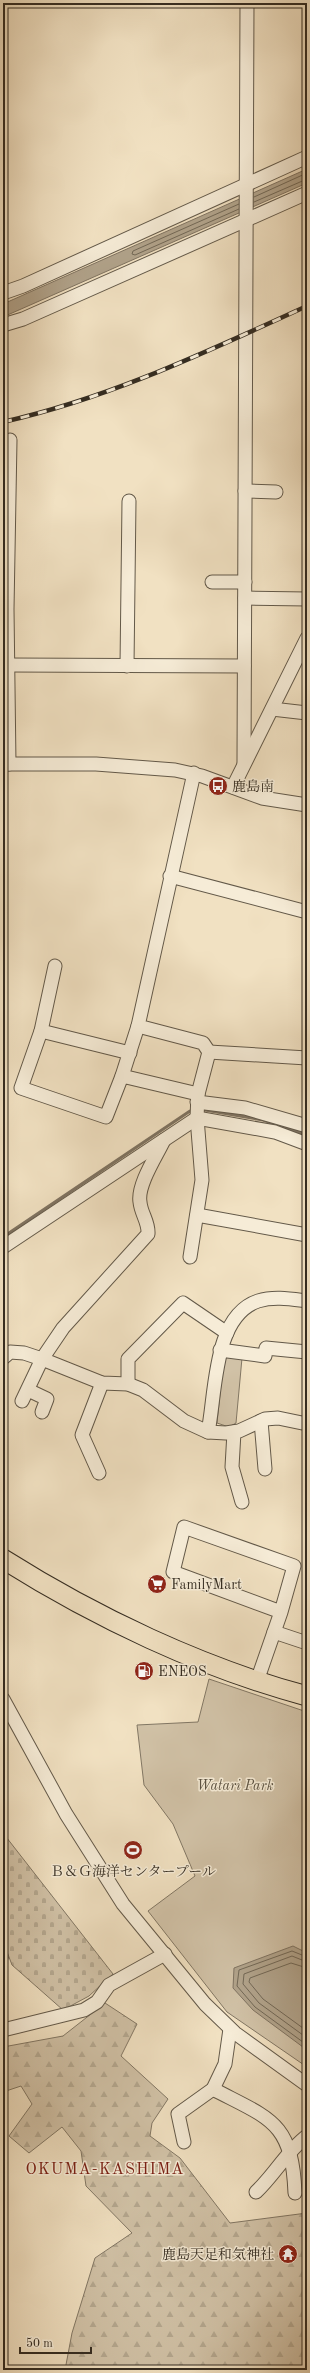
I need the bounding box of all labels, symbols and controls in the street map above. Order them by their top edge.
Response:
bus stop icon: 鹿島南 [207,775,229,797]
place label: 鹿島南 [232,779,274,794]
supermarket icon: FamilyMart [146,1573,168,1595]
place label: FamilyMart [171,1578,242,1592]
fuel station icon: ENEOS [133,1660,155,1682]
place label: ENEOS [158,1665,207,1679]
park label: Watari Park [197,1779,274,1793]
sports icon: Ｂ＆Ｇ海洋センタープール [122,1839,144,1861]
place label: Ｂ＆Ｇ海洋センタープール [50,1864,216,1879]
district label: OKUMA-KASHIMA [25,2162,185,2178]
temple icon: 鹿島天足和気神社 [277,2243,299,2265]
place label: 鹿島天足和気神社 [162,2247,274,2262]
scale bar [20,2329,91,2355]
text: 50 m [26,2337,53,2350]

